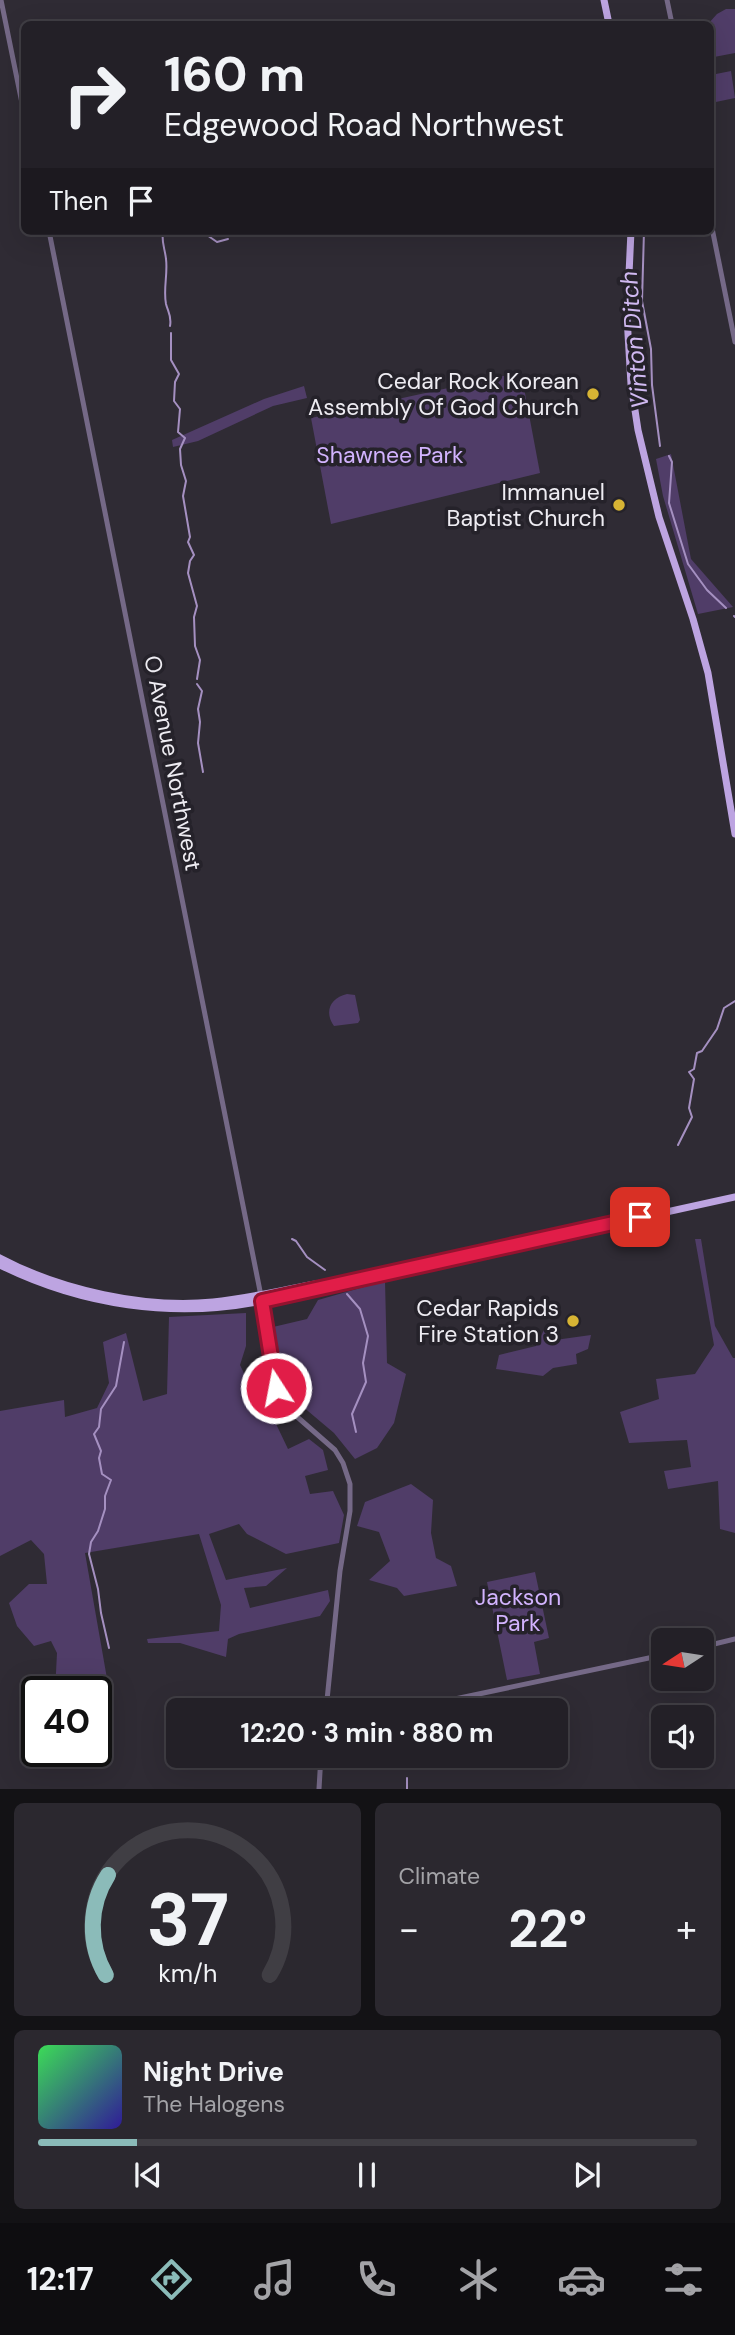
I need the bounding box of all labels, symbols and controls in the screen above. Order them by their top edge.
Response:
text: 160 m [164,42,305,106]
icon: right [49,49,140,140]
text: Edgewood Road Northwest [164,104,564,146]
icon: arrive [122,182,160,220]
text: Then [49,184,108,218]
water label: Vinton Ditch [613,270,655,410]
place label: Cedar Rock Korean Assembly Of God Church [308,366,579,422]
marker: Cedar Rock Korean Assembly Of God Church [585,386,601,402]
park label: Shawnee Park [316,440,464,470]
place label: Immanuel Baptist Church [447,477,605,533]
marker: Immanuel Baptist Church [611,497,627,513]
street label: O Avenue Northwest [137,653,209,873]
pin [610,1187,670,1247]
icon: arrive [621,1198,659,1236]
place label: Cedar Rapids Fire Station 3 [416,1293,559,1349]
marker: Cedar Rapids Fire Station 3 [565,1313,581,1329]
position arrow [239,1351,313,1425]
park label: Jackson Park [475,1582,561,1638]
north arrow [651,1628,714,1690]
map controls [651,1628,714,1768]
speed limit sign: 40 [21,1676,112,1767]
button: sound [651,1705,714,1768]
text: 12:20 · 3 min · 880 m [240,1716,494,1750]
text: Climate [399,1861,480,1891]
text: 37 [146,1874,228,1969]
text: 22° [508,1895,587,1963]
text: − [399,1904,419,1954]
text: + [676,1904,697,1954]
text: km/h [158,1957,217,1990]
text: Night Drive [143,2055,284,2089]
text: The Halogens [143,2089,285,2119]
icon: previous [129,2156,167,2194]
icon: pause [348,2156,386,2194]
icon: next [568,2156,606,2194]
icon: directions [147,2255,196,2304]
icon: music [250,2255,299,2304]
icon: phone [352,2255,401,2304]
icon: climate [454,2255,503,2304]
icon: car [557,2255,606,2304]
icon: filters [659,2255,708,2304]
text: 12:17 [27,2258,94,2300]

